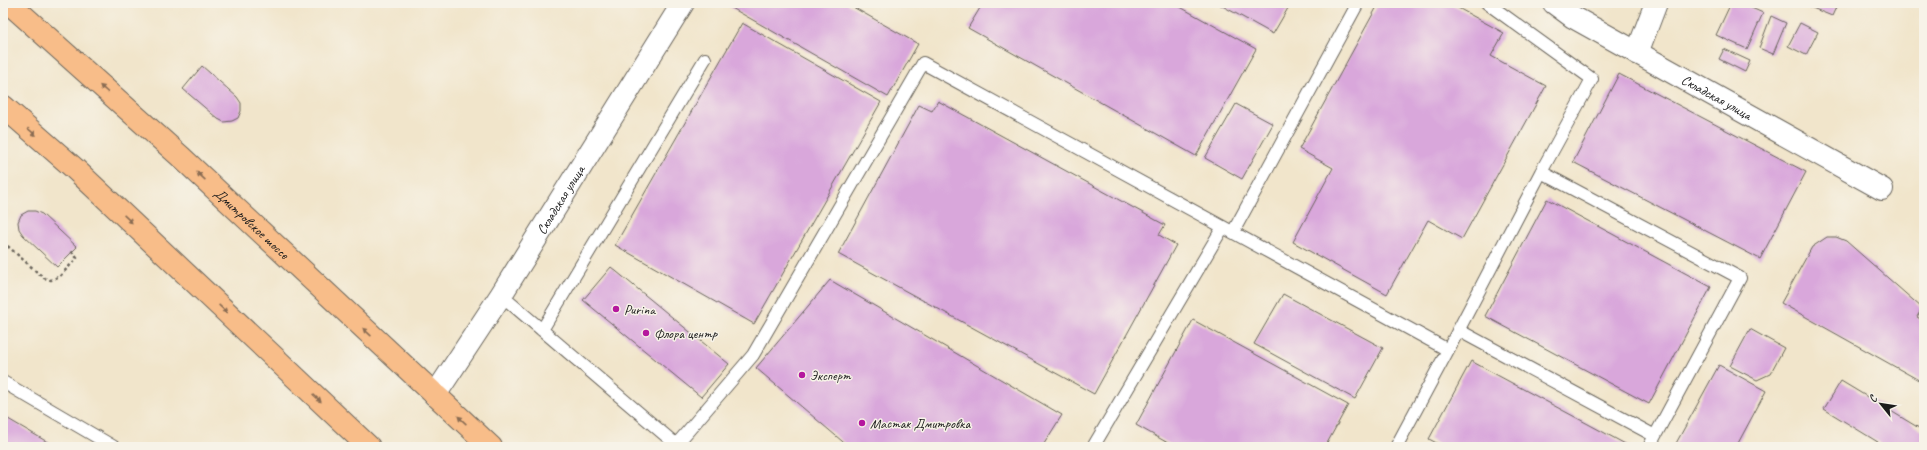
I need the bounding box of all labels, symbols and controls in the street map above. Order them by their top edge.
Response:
street label: Складская улица [1678,71,1756,124]
one-way arrow [99,84,110,93]
one-way arrow [27,127,38,136]
street label: Складская улица [533,162,589,238]
one-way arrow [196,171,206,181]
street label: Дмитровское шоссе [211,185,294,264]
one-way arrow [123,214,133,224]
place label: Purina [624,301,656,318]
one-way arrow [218,304,228,313]
marker: Purina [611,304,621,314]
place label: Флора центр [654,325,718,342]
one-way arrow [362,327,372,336]
marker: Флора центр [641,328,651,338]
place label: Эксперт [810,367,852,384]
marker: Эксперт [797,370,807,380]
north arrow [1861,384,1901,424]
text: С [1865,392,1881,405]
one-way arrow [312,393,322,403]
place label: Мастак Дмитровка [870,415,971,432]
one-way arrow [457,416,467,425]
marker: Мастак Дмитровка [857,418,867,428]

